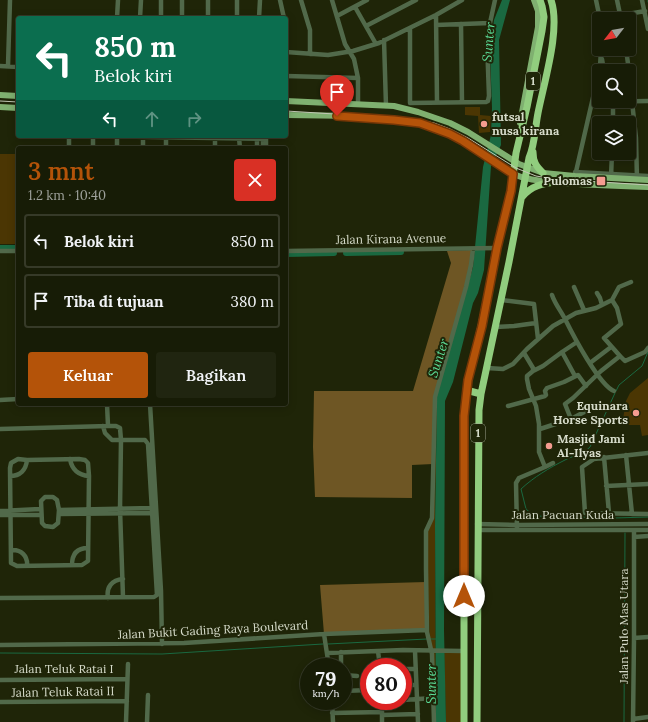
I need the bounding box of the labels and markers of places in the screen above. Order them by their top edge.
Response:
pin [320,75,354,116]
place label: futsal nusa kirana [492,109,560,138]
marker: futsal nusa kirana [479,119,489,129]
place label: Pulomas [543,173,592,188]
marker: Pulomas [595,175,607,187]
place label: Equinara Horse Sports [553,398,629,427]
marker: Equinara Horse Sports [631,408,641,418]
place label: Masjid Jami Al-Ilyas [557,431,625,460]
marker: Masjid Jami Al-Ilyas [544,441,554,451]

